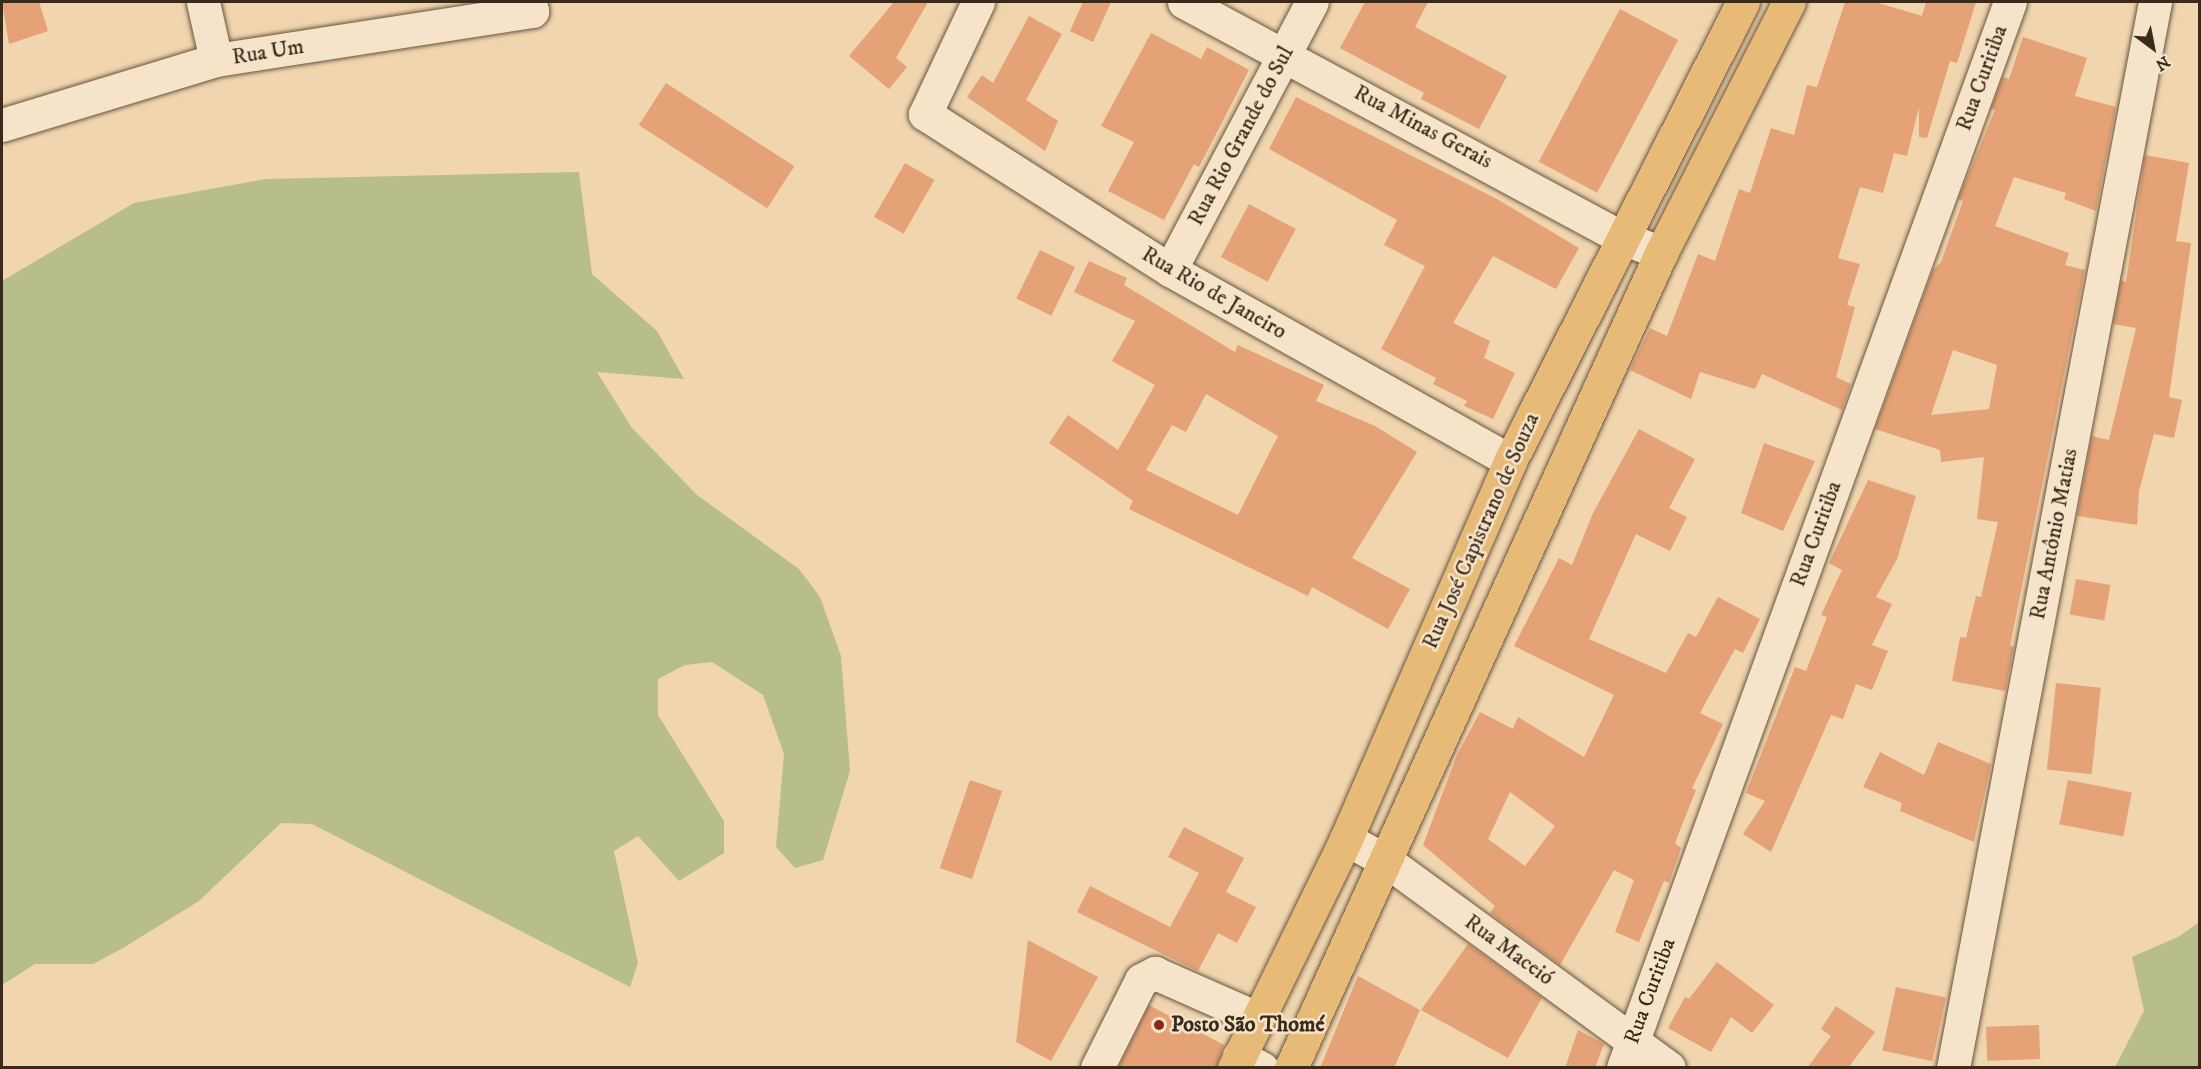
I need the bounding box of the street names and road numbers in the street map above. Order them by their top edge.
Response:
street label: Rua Curitiba [1951,21,2013,135]
street label: Rua Um [230,33,306,71]
street label: Rua Rio Grande do Sul [1183,42,1299,230]
street label: Rua Minas Gerais [1349,79,1497,175]
street label: Rua Rio de Janeiro [1137,241,1291,345]
street label: Rua José Capistrano de Souza [1417,409,1545,653]
street label: Rua Antônio Matias [2024,446,2084,622]
street label: Rua Curitiba [1785,477,1847,591]
street label: Rua Maceió [1459,909,1559,991]
street label: Rua Curitiba [1619,934,1681,1048]

